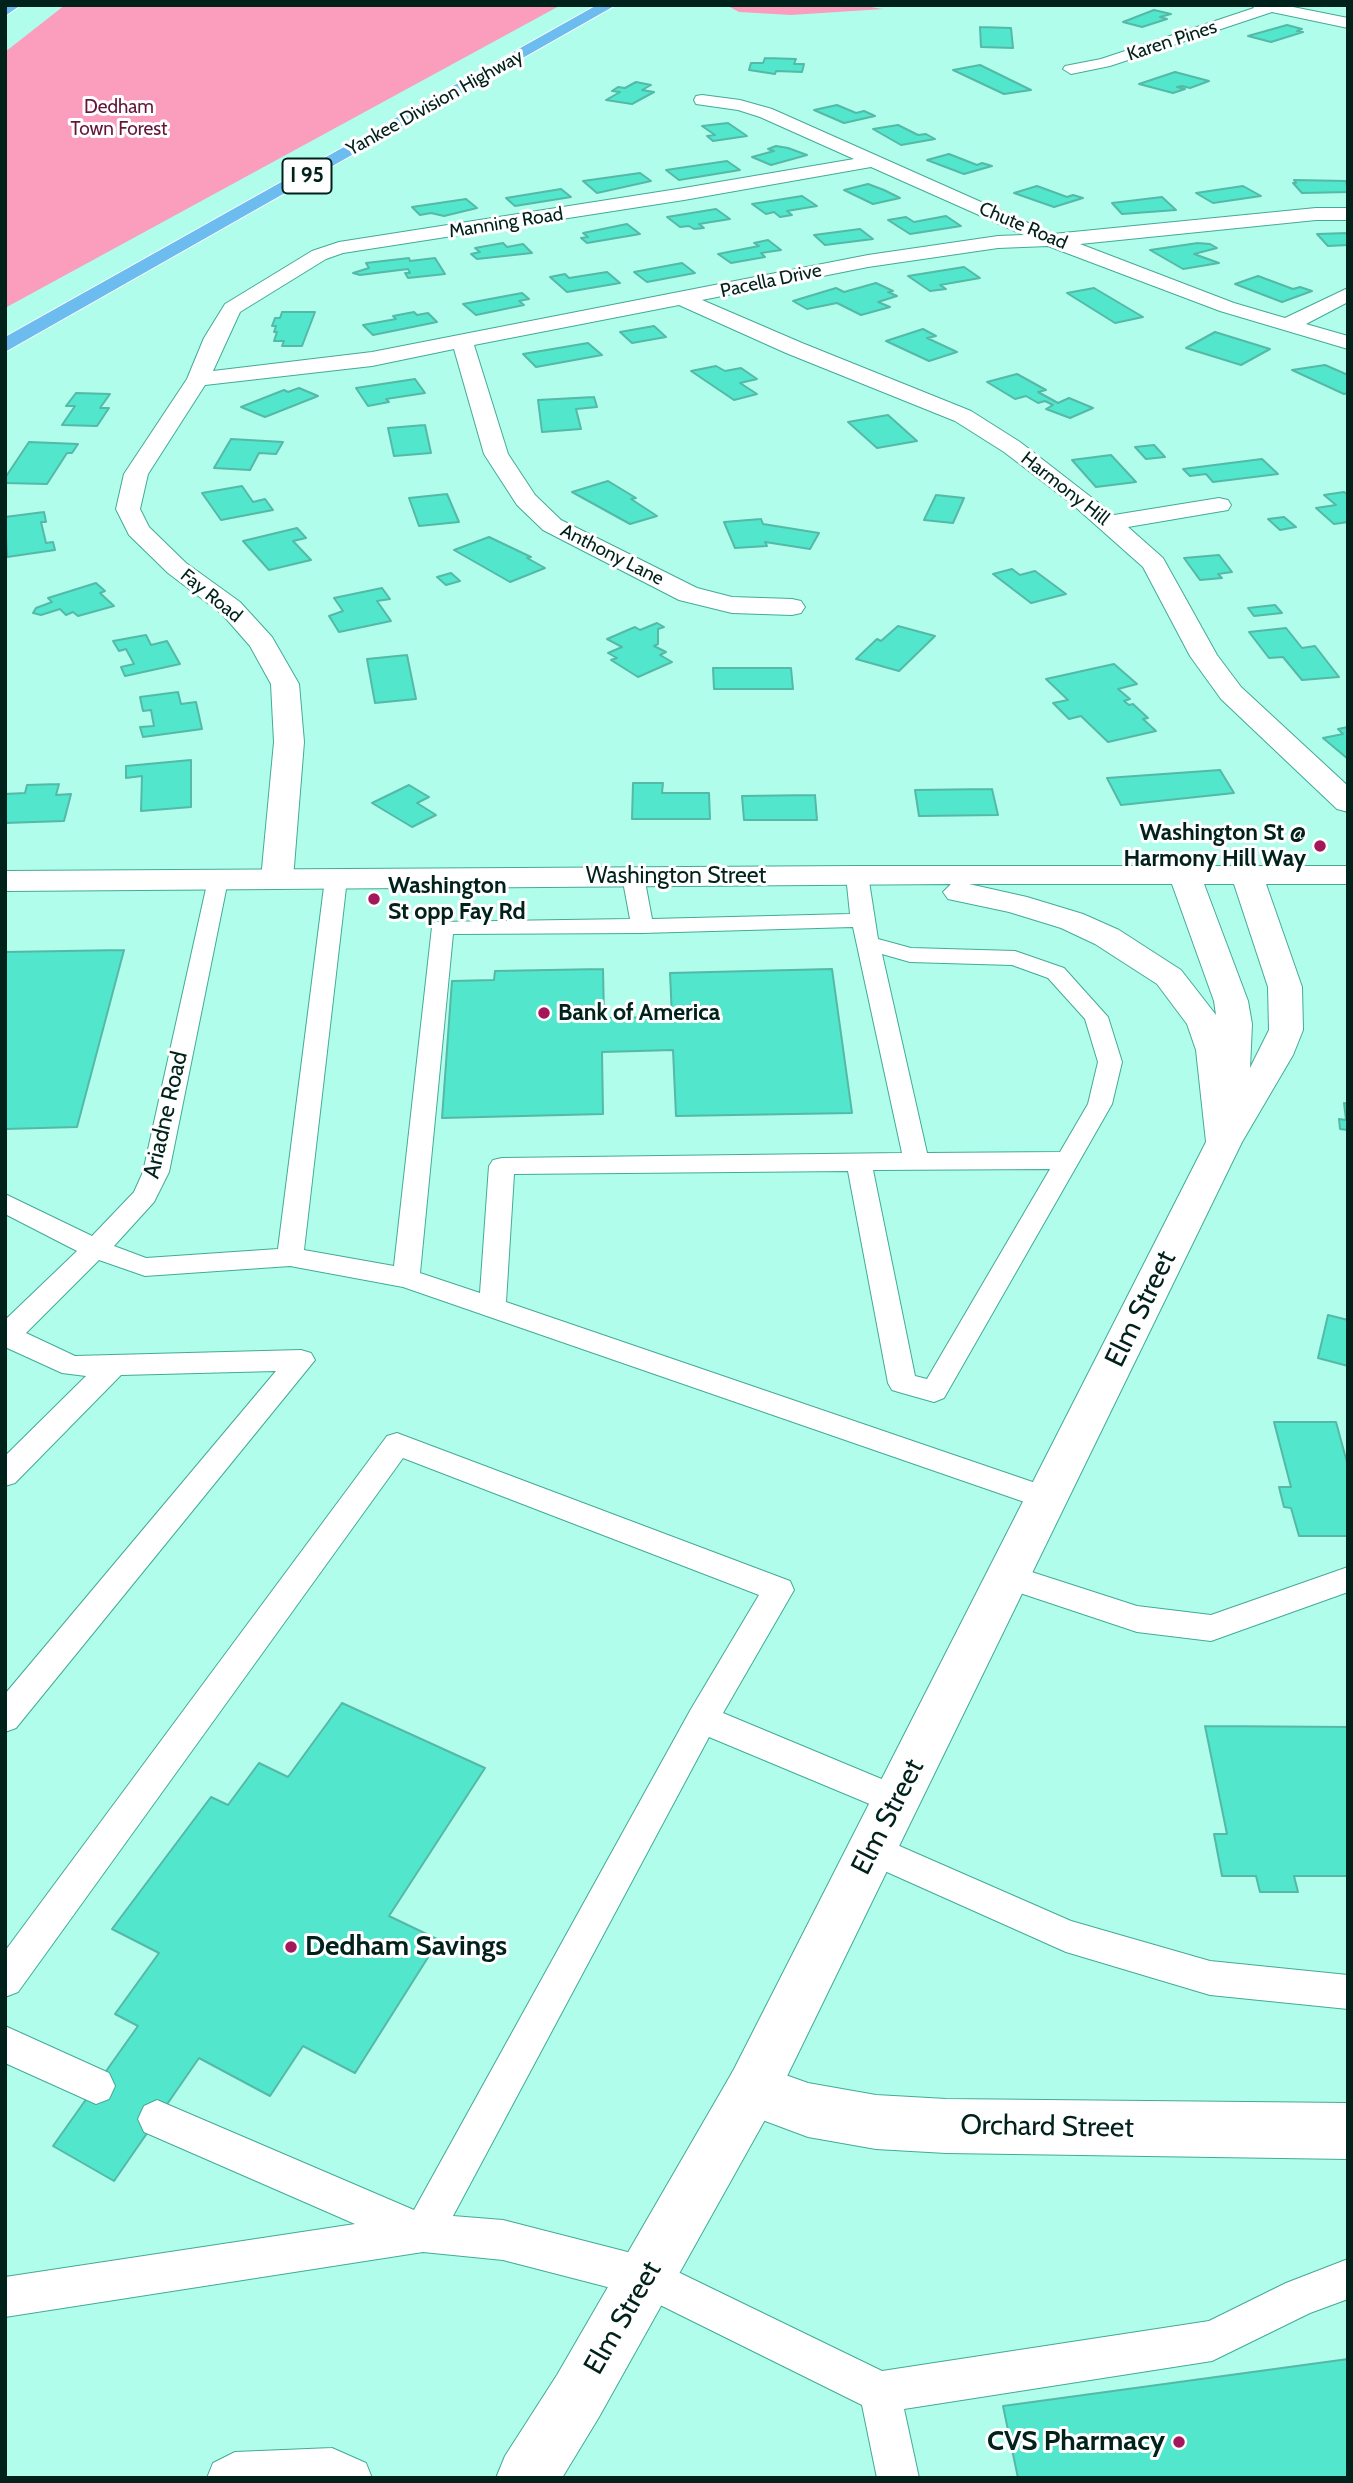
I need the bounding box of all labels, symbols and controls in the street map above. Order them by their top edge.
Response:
street label: Karen Pines [1124,16,1220,66]
street label: Yankee Division Highway [343,45,527,161]
park label: Dedham Town Forest [71,96,167,140]
road number: I 95 [282,158,332,194]
street label: Chute Road [976,197,1070,255]
street label: Manning Road [447,203,565,243]
street label: Pacella Drive [718,259,824,303]
street label: Harmony Hill [1016,447,1114,531]
street label: Anthony Lane [557,519,667,591]
street label: Fay Road [176,564,246,628]
place label: Washington St @ Harmony Hill Way [1123,819,1306,873]
marker: Washington St @ Harmony Hill Way [1312,838,1328,854]
street label: Washington Street [586,862,766,890]
place label: Washington St opp Fay Rd [388,872,526,926]
marker: Washington St opp Fay Rd [366,891,382,907]
place label: Bank of America [558,999,720,1027]
marker: Bank of America [536,1005,552,1021]
street label: Ariadne Road [138,1049,194,1181]
street label: Elm Street [1099,1245,1183,1373]
street label: Elm Street [845,1754,931,1880]
place label: Dedham Savings [305,1930,507,1964]
marker: Dedham Savings [283,1939,299,1955]
street label: Orchard Street [960,2109,1134,2145]
street label: Elm Street [577,2256,669,2380]
place label: CVS Pharmacy [987,2425,1165,2459]
marker: CVS Pharmacy [1171,2434,1187,2450]

